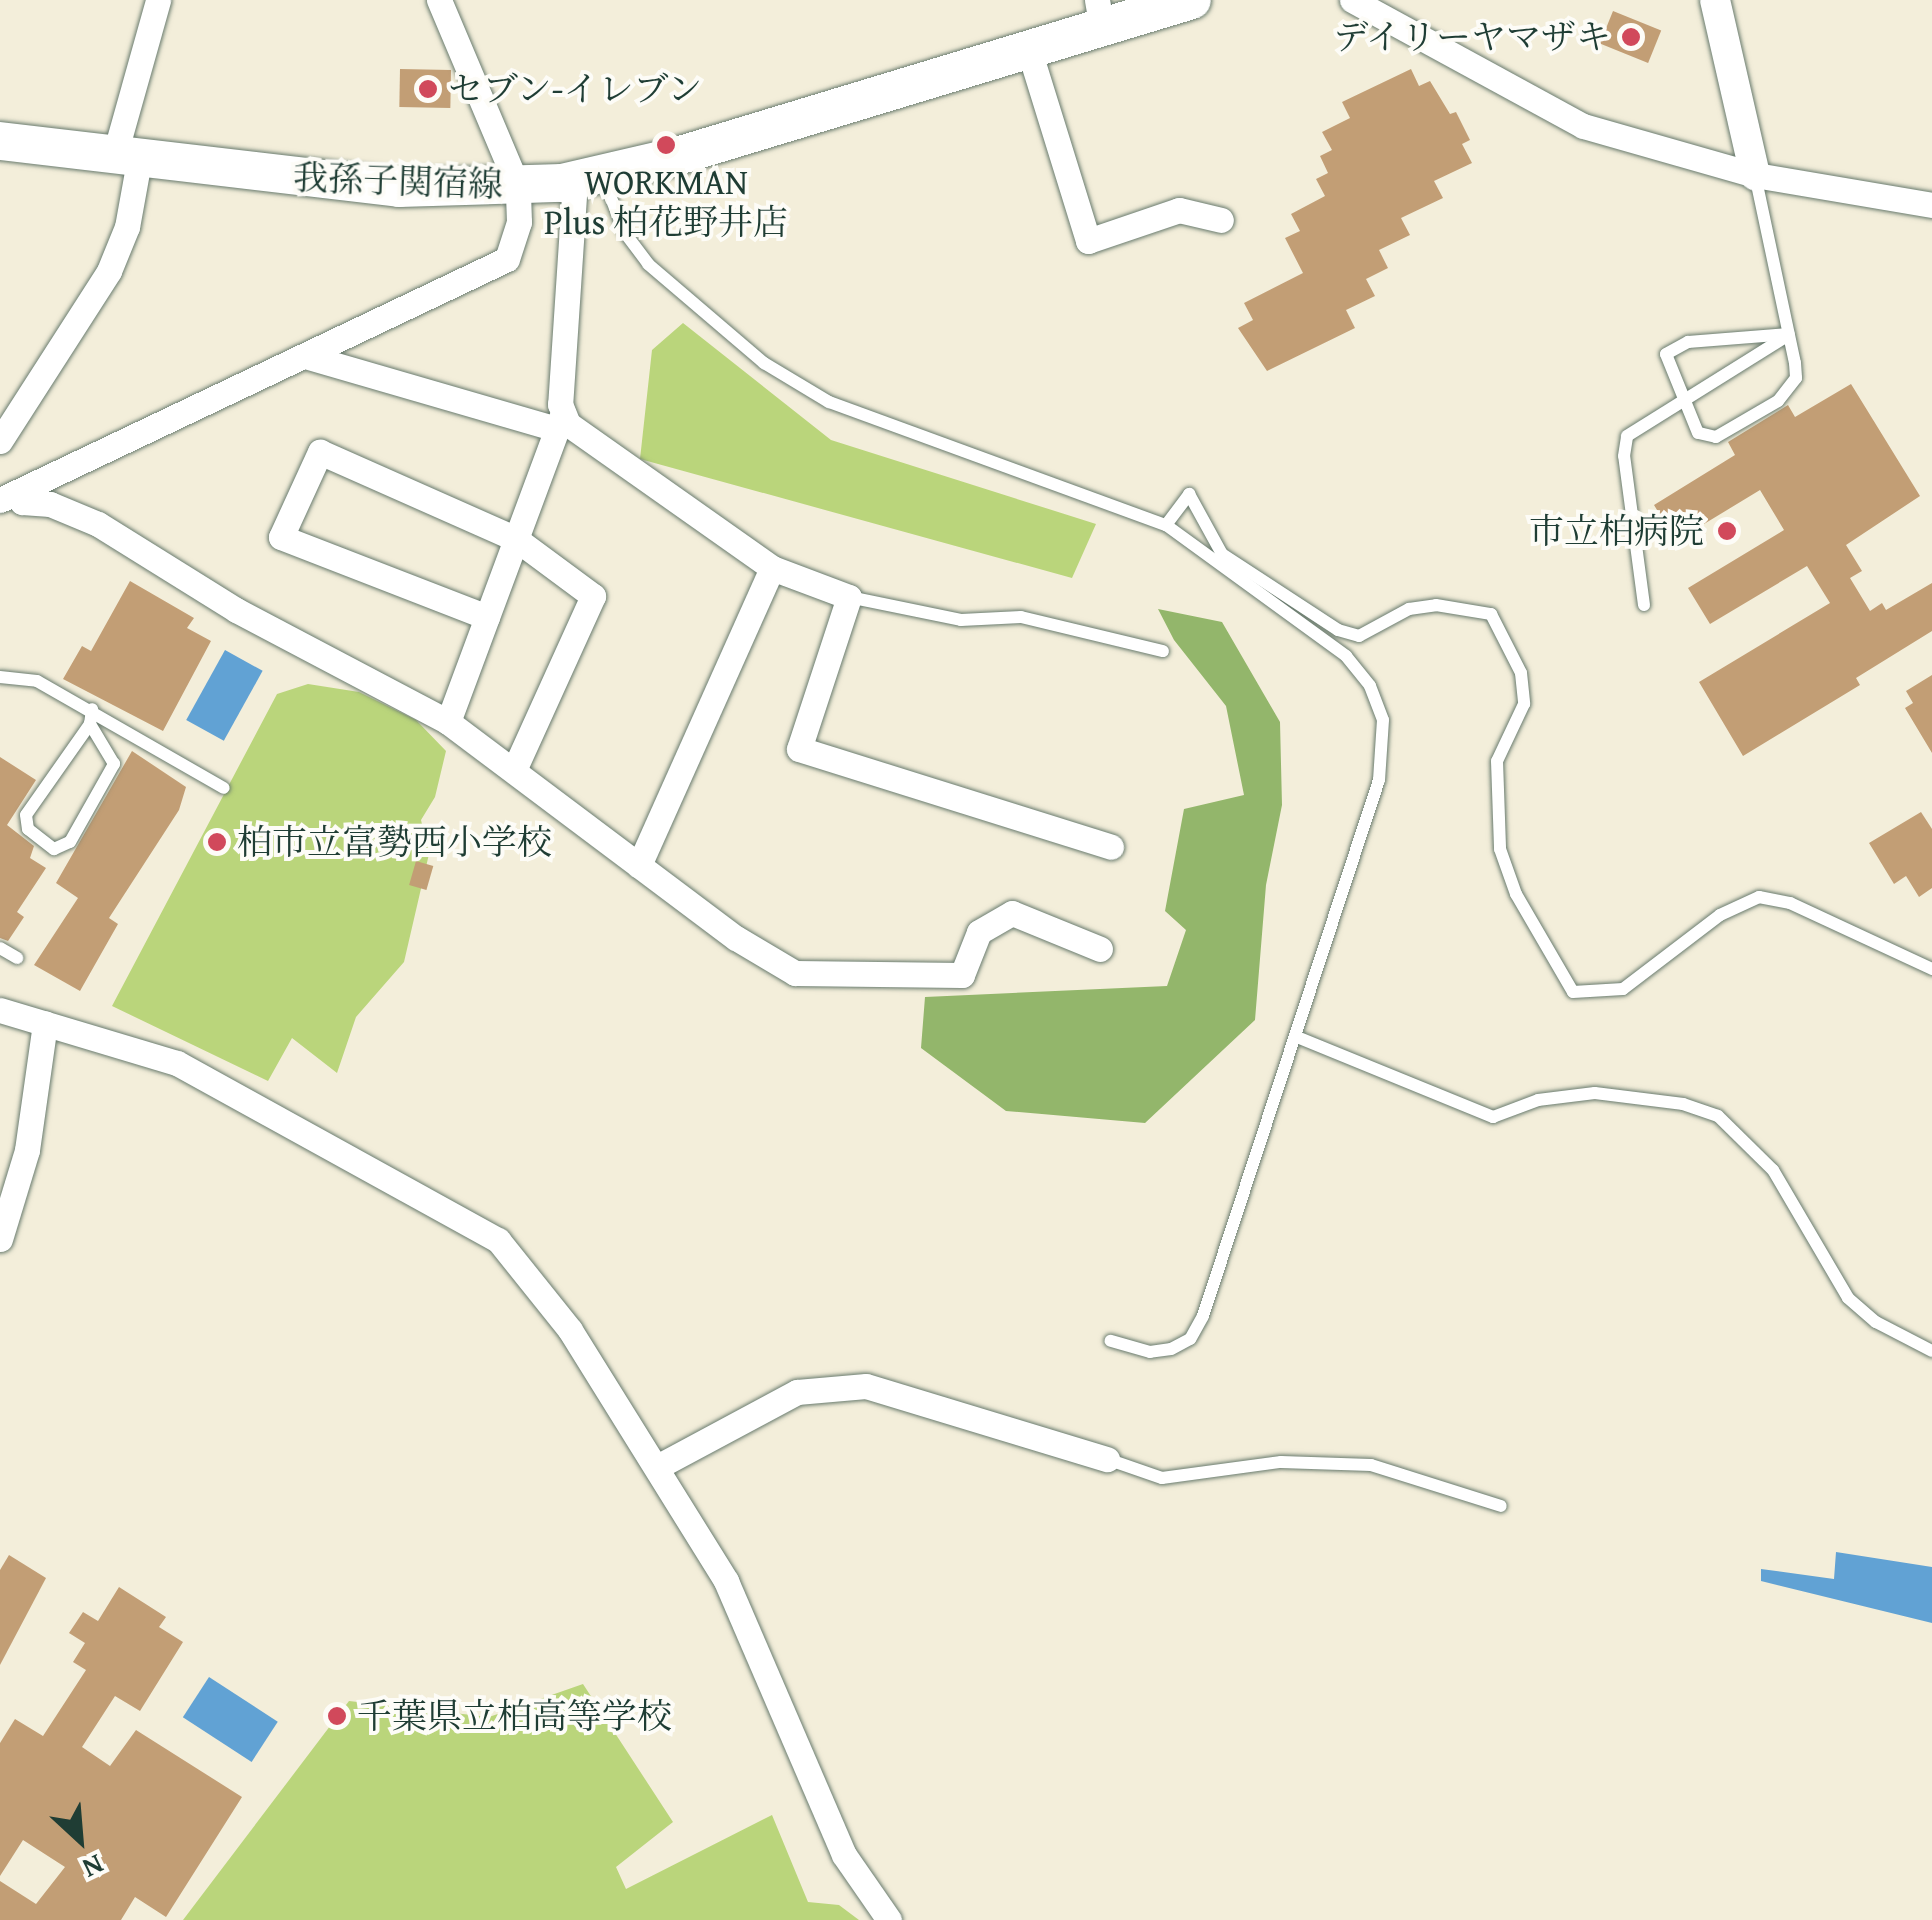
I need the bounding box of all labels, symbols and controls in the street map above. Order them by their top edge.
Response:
place label: デイリーヤマザキ [1331,16,1611,58]
marker: デイリーヤマザキ [1620,26,1642,48]
place label: セブン-イレブン [448,68,705,110]
marker: セブン-イレブン [417,78,439,100]
marker: WORKMAN Plus 柏花野井店 [655,134,677,156]
street label: 我孫子関宿線 [292,156,504,206]
place label: WORKMAN Plus 柏花野井店 [544,161,788,243]
place label: 市立柏病院 [1529,510,1704,552]
marker: 市立柏病院 [1714,518,1740,544]
place label: 柏市立富勢西小学校 [237,821,552,863]
marker: 柏市立富勢西小学校 [206,831,228,853]
place label: 千葉県立柏高等学校 [357,1695,672,1737]
marker: 千葉県立柏高等学校 [326,1705,348,1727]
north arrow [30,1790,130,1890]
text: N [76,1845,111,1890]

